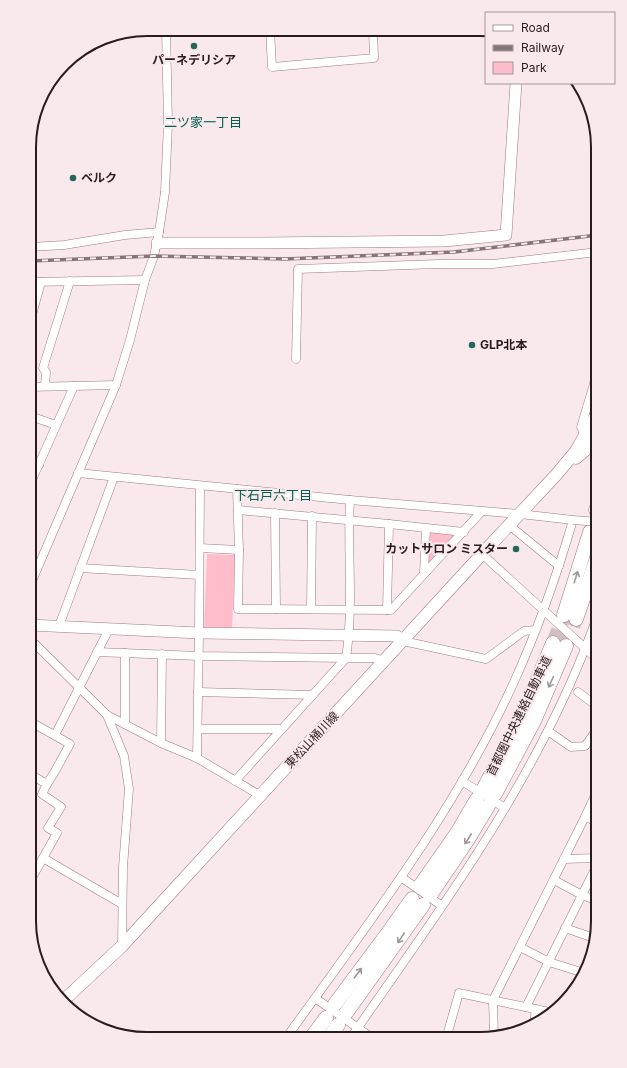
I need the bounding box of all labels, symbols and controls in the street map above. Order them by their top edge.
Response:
legend [485,12,615,84]
text: Road [521,20,550,35]
text: Railway [521,40,565,55]
marker: パーネデリシア [189,41,199,51]
place label: パーネデリシア [152,52,236,67]
text: Park [521,60,547,75]
district label: 二ツ家一丁目 [164,114,242,130]
place label: ベルク [81,170,117,185]
marker: ベルク [68,173,78,183]
place label: GLP北本 [480,337,528,352]
marker: GLP北本 [467,340,477,350]
district label: 下石戸六丁目 [234,487,312,503]
place label: カットサロン ミスター [385,541,508,556]
marker: カットサロン ミスター [511,544,521,554]
one-way arrow [573,571,580,584]
street label: 首都圏中央連絡自動車道 [483,653,554,778]
one-way arrow [547,675,554,687]
street label: 東松山桶川線 [282,708,342,771]
one-way arrow [464,833,472,844]
one-way arrow [397,932,405,943]
one-way arrow [354,968,362,979]

